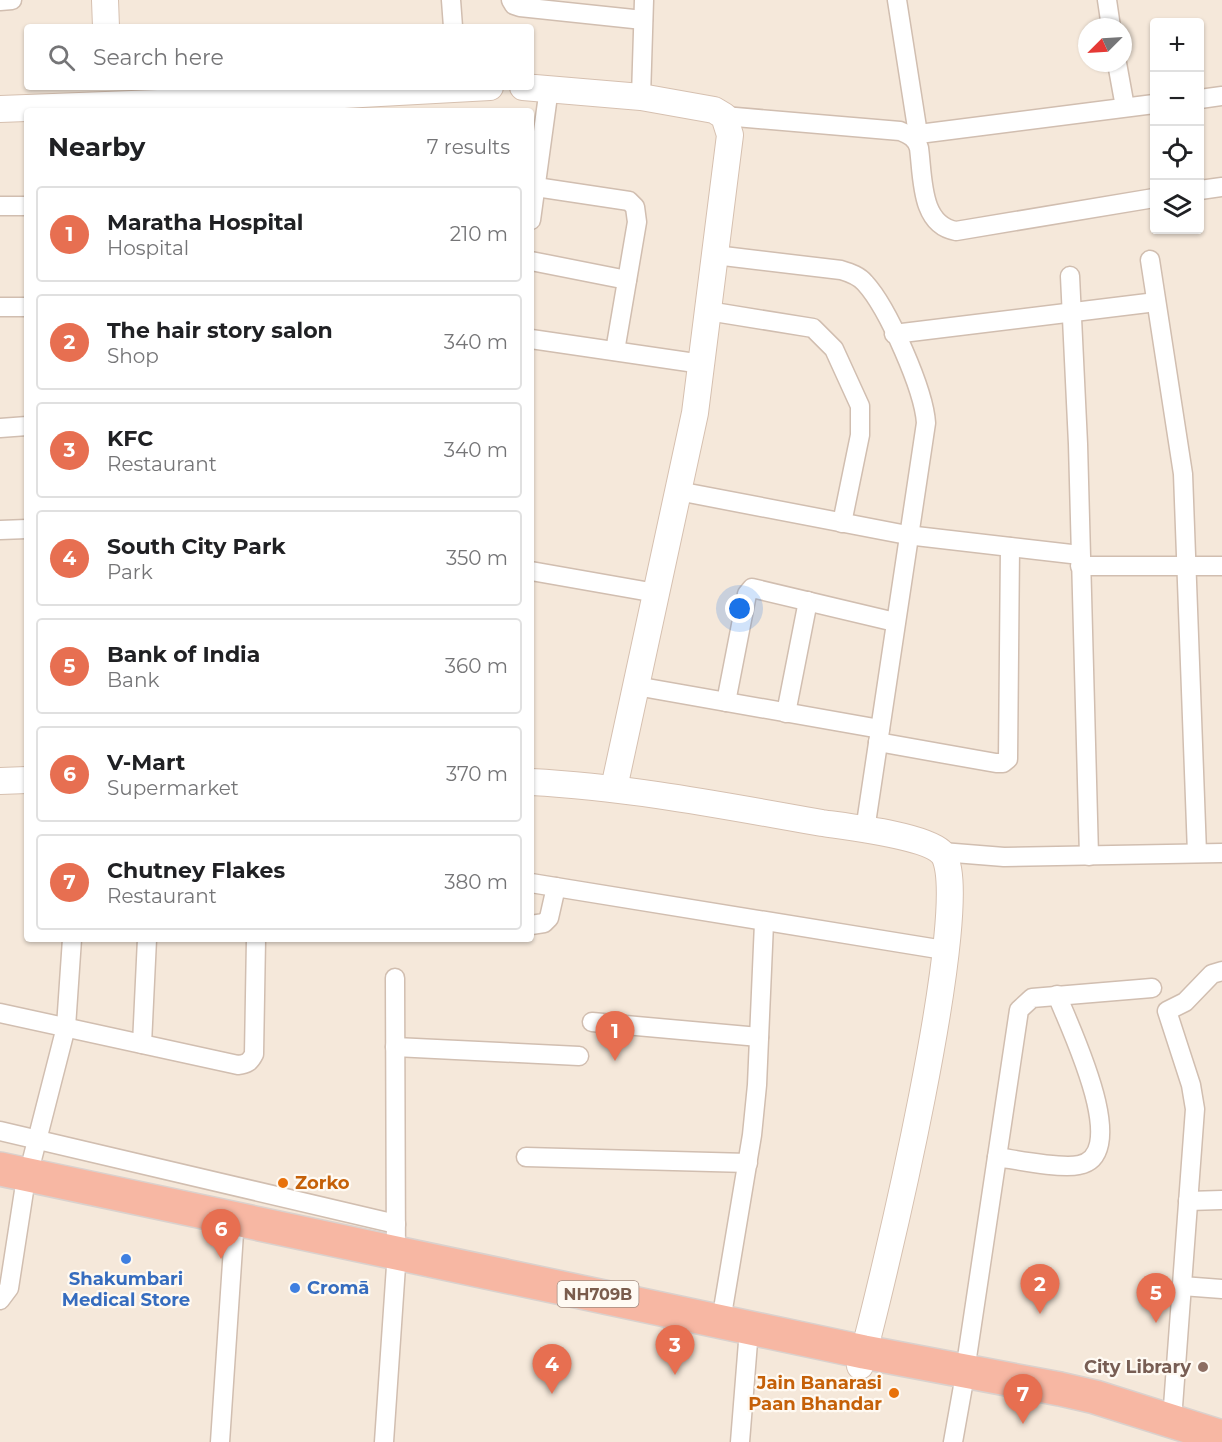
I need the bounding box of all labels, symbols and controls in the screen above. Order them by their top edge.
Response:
north arrow [1078,18,1132,72]
map controls [1150,18,1204,234]
button: + [1150,18,1204,72]
search box [24,24,534,90]
icon: search [45,41,78,74]
text: Search here [93,44,224,71]
button: − [1150,72,1204,126]
button: locate [1150,126,1204,180]
text: Nearby [48,131,145,163]
text: 7 results [427,135,510,159]
button: layers [1150,180,1204,234]
text: Maratha Hospital [107,209,303,236]
text: 1 [66,222,73,246]
text: 210 m [450,222,508,246]
text: Hospital [107,236,189,260]
text: The hair story salon [107,317,333,344]
text: 2 [64,330,75,354]
text: 340 m [444,330,508,354]
text: Shop [107,344,159,368]
text: KFC [107,425,153,452]
text: 3 [64,438,75,462]
text: 340 m [444,438,508,462]
text: Restaurant [107,452,217,476]
text: South City Park [107,533,286,560]
text: 4 [63,546,76,570]
text: 350 m [446,546,508,570]
text: Park [107,560,153,584]
your location [725,594,754,623]
text: Bank of India [107,641,260,668]
text: 5 [64,654,75,678]
text: 360 m [445,654,508,678]
text: Bank [107,668,159,692]
text: V-Mart [107,749,185,776]
text: 6 [63,762,76,786]
text: 370 m [446,762,508,786]
text: Supermarket [107,776,239,800]
text: Chutney Flakes [107,857,285,884]
text: 7 [63,870,76,894]
text: 380 m [444,870,508,894]
text: Restaurant [107,884,217,908]
pin: 1 [596,1012,634,1061]
place label: Zorko [295,1172,350,1194]
marker: Zorko [276,1176,290,1190]
pin: 6 [202,1210,240,1259]
marker: Shakumbari Medical Store [119,1252,133,1266]
pin: 2 [1020,1264,1060,1314]
place label: Shakumbari Medical Store [62,1268,190,1311]
pin: 5 [1136,1274,1176,1323]
place label: Cromā [307,1277,369,1299]
marker: Cromā [288,1281,302,1295]
road number: NH709B [558,1281,638,1307]
pin: 3 [656,1326,694,1375]
pin: 4 [532,1344,572,1394]
place label: City Library [1084,1356,1191,1378]
marker: City Library [1196,1360,1210,1374]
place label: Jain Banarasi Paan Bhandar [748,1372,882,1415]
pin: 7 [1004,1374,1042,1424]
marker: Jain Banarasi Paan Bhandar [887,1386,901,1400]

